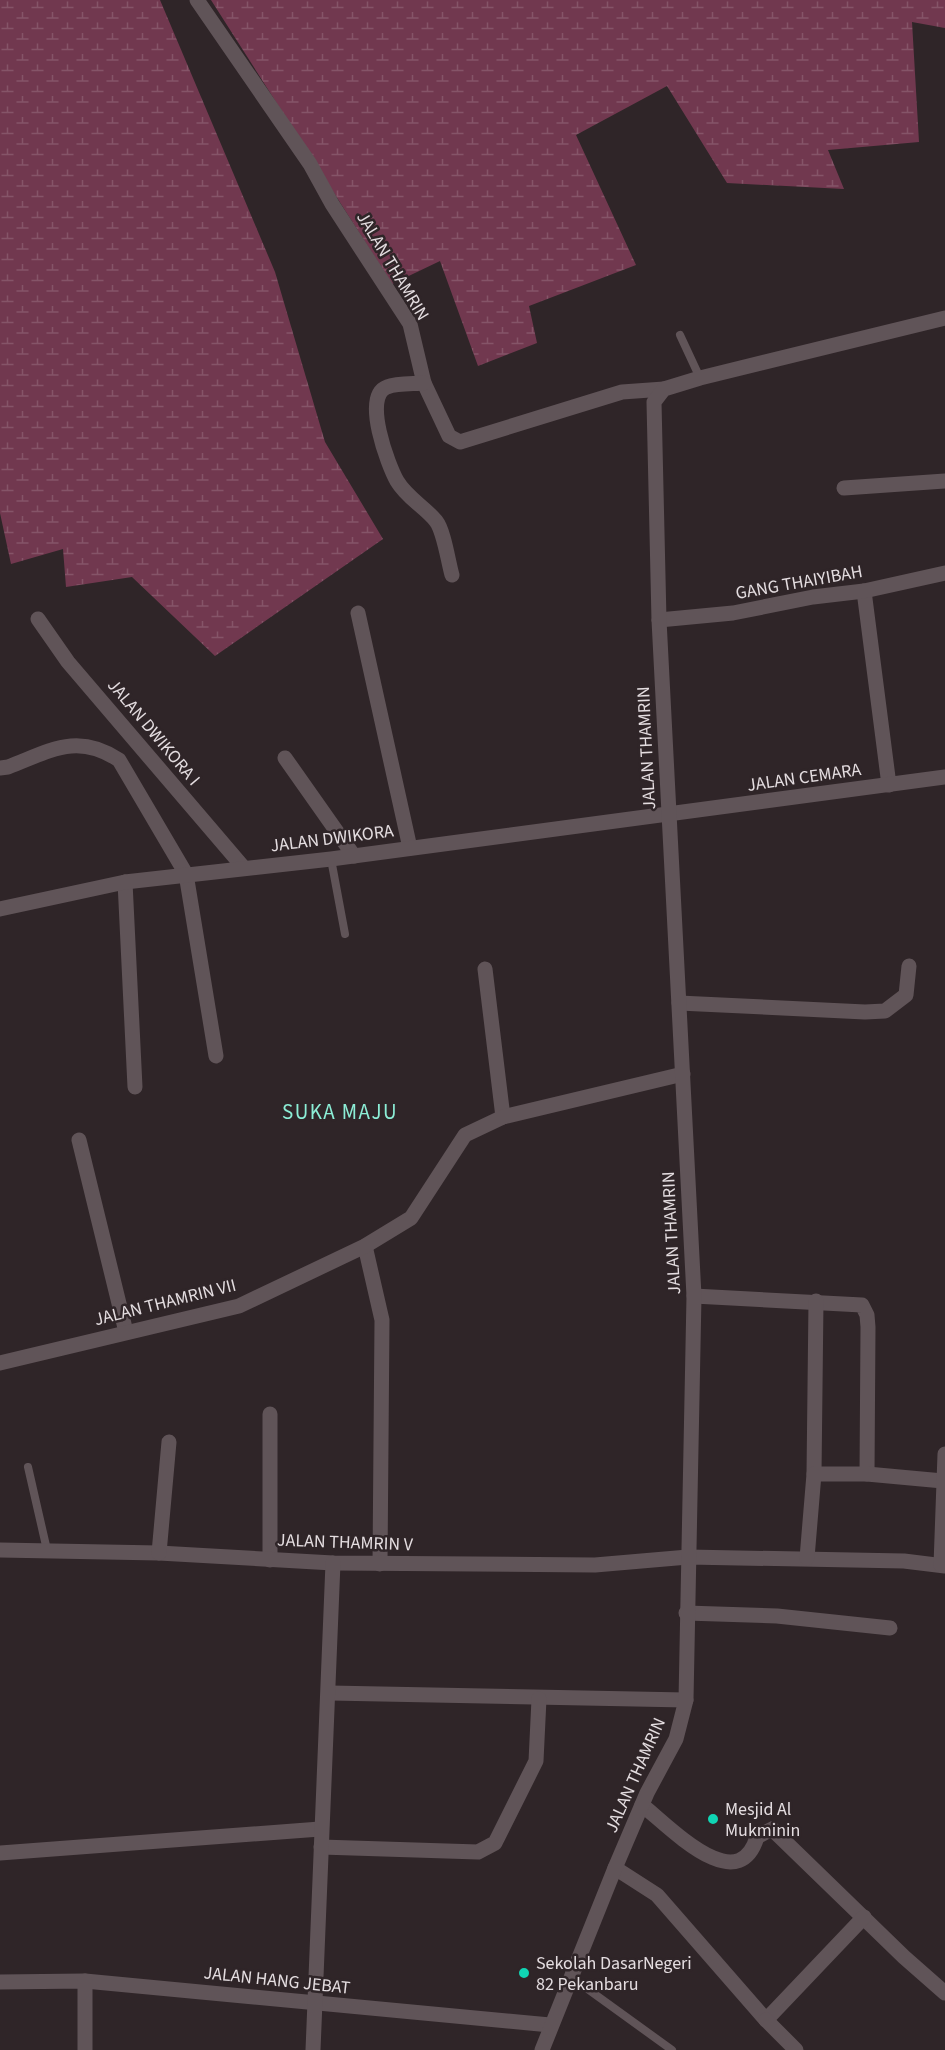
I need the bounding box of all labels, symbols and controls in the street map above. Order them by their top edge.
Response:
street label: JALAN THAMRIN [350,207,435,325]
street label: GANG THAIYIBAH [734,559,865,606]
street label: JALAN DWIKORA I [102,674,206,791]
street label: JALAN THAMRIN [631,686,662,810]
street label: JALAN CEMARA [745,757,863,798]
street label: JALAN DWIKORA [269,819,395,858]
district label: SUKA MAJU [282,1097,398,1127]
street label: JALAN THAMRIN [656,1171,687,1295]
street label: JALAN THAMRIN VII [92,1273,239,1332]
street label: JALAN THAMRIN V [277,1528,414,1557]
street label: JALAN THAMRIN [599,1714,672,1837]
place label: Mesjid Al Mukminin [725,1797,800,1843]
marker: Mesjid Al Mukminin [706,1812,720,1826]
place label: Sekolah DasarNegeri 82 Pekanbaru [536,1951,692,1997]
street label: JALAN HANG JEBAT [202,1960,352,2001]
marker: Sekolah DasarNegeri 82 Pekanbaru [517,1966,531,1980]

